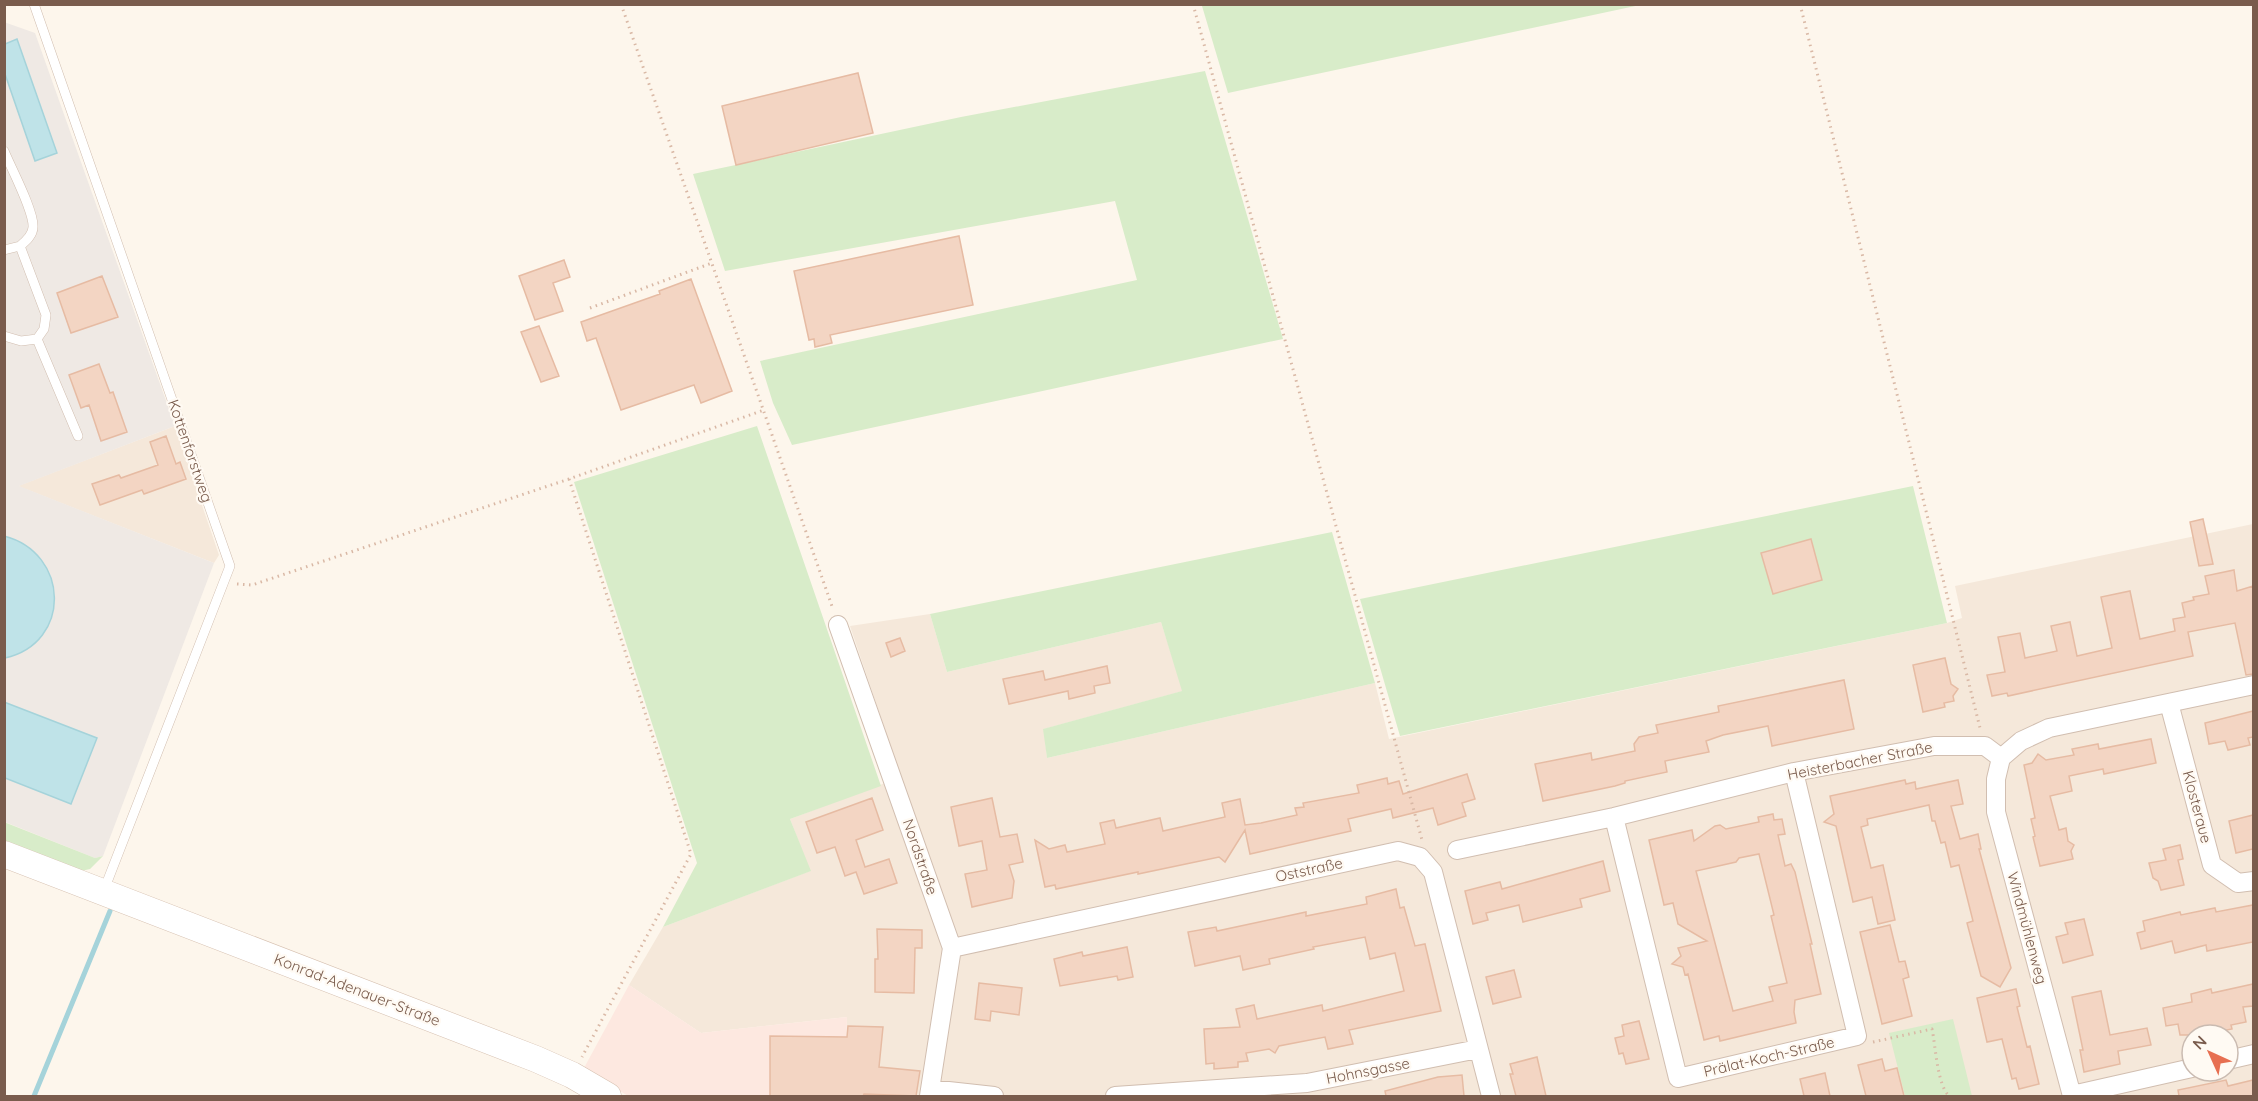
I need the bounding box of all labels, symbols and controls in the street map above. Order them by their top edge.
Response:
street label: Kottenforstweg [164,397,217,505]
street label: Heisterbacher Straße [1786,737,1934,784]
street label: Klosteraue [2179,768,2216,845]
street label: Nordstraße [899,816,942,897]
street label: Oststraße [1274,853,1344,886]
street label: Windmühlenweg [2003,870,2052,986]
street label: Konrad-Adenauer-Straße [271,949,443,1030]
north arrow [2180,1023,2240,1083]
text: N [2188,1031,2211,1054]
street label: Prälat-Koch-Straße [1702,1032,1836,1081]
street label: Hohnsgasse [1324,1053,1411,1088]

